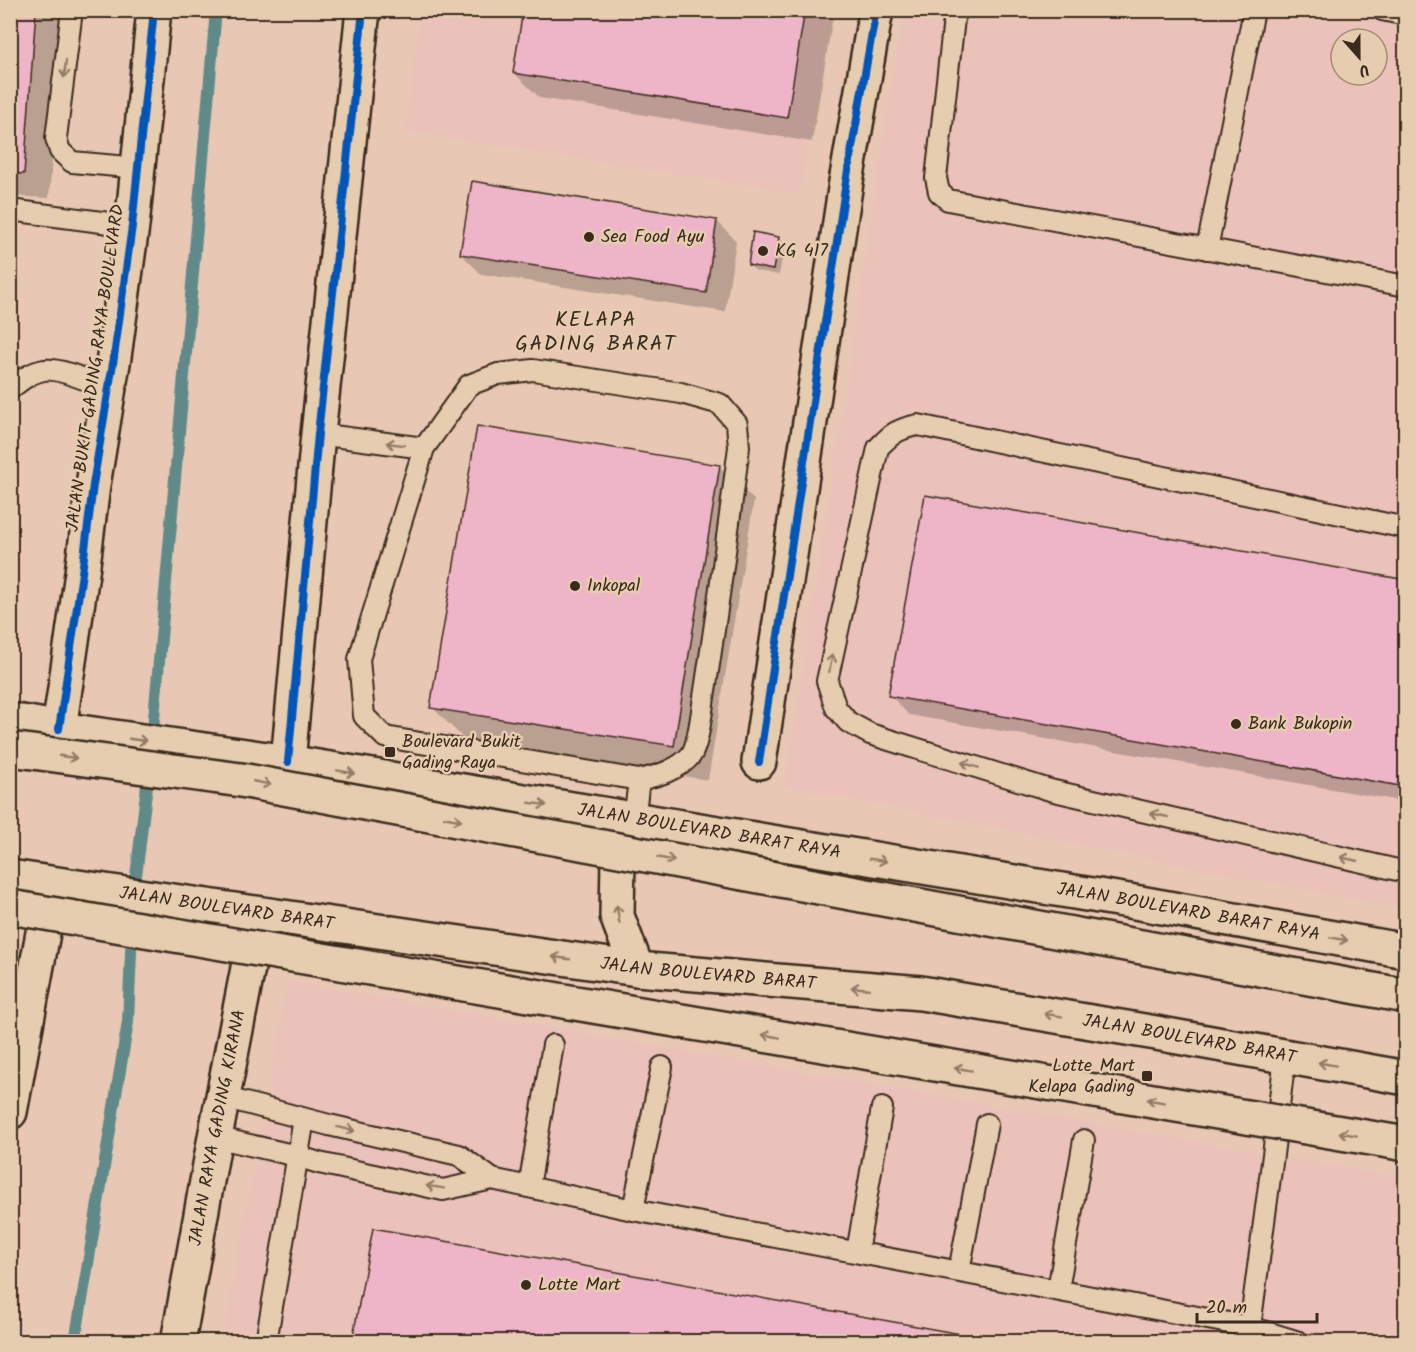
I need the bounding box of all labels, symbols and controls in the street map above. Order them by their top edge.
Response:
north arrow [1329,27,1389,87]
text: U [1354,56,1373,83]
one-way arrow [59,58,70,78]
street label: JALAN BUKIT GADING RAYA BOULEVARD [59,202,133,534]
place label: Sea Food Ayu [601,223,705,252]
marker: Sea Food Ayu [582,230,596,244]
place label: KG 417 [775,237,828,266]
marker: KG 417 [756,244,770,258]
district label: KELAPA GADING BARAT [515,304,677,361]
one-way arrow [386,438,406,449]
place label: Inkopal [587,572,641,601]
marker: Inkopal [568,579,582,593]
one-way arrow [826,654,837,674]
place label: Bank Bukopin [1248,710,1352,739]
marker: Bank Bukopin [1229,717,1243,731]
place label: Boulevard Bukit Gading Raya [402,728,522,778]
one-way arrow [128,735,148,746]
marker: Boulevard Bukit Gading Raya [383,745,397,759]
one-way arrow [58,751,78,762]
one-way arrow [961,759,980,770]
one-way arrow [335,767,355,778]
one-way arrow [251,778,271,789]
street label: JALAN BOULEVARD BARAT RAYA [575,796,843,868]
one-way arrow [528,799,547,810]
one-way arrow [1149,809,1169,820]
one-way arrow [443,814,463,825]
one-way arrow [1339,853,1358,865]
one-way arrow [655,854,675,865]
one-way arrow [868,854,888,865]
street label: JALAN BOULEVARD BARAT RAYA [1055,875,1322,950]
street label: JALAN BOULEVARD BARAT [117,879,337,939]
one-way arrow [613,905,624,924]
one-way arrow [1329,934,1349,945]
street label: JALAN BOULEVARD BARAT [598,949,819,999]
one-way arrow [552,952,572,963]
one-way arrow [850,982,870,993]
street label: JALAN BOULEVARD BARAT [1080,1006,1300,1073]
street label: JALAN RAYA GADING KIRANA [181,1007,254,1248]
one-way arrow [1043,1009,1063,1020]
one-way arrow [762,1030,781,1041]
place label: Lotte Mart Kelapa Gading [1028,1052,1136,1102]
one-way arrow [1318,1058,1338,1069]
one-way arrow [954,1063,974,1074]
marker: Lotte Mart Kelapa Gading [1140,1069,1154,1083]
one-way arrow [1146,1096,1166,1107]
one-way arrow [336,1124,355,1135]
one-way arrow [1338,1128,1358,1139]
one-way arrow [426,1182,445,1193]
place label: Lotte Mart [538,1271,622,1300]
marker: Lotte Mart [519,1278,533,1292]
scale bar [1197,1286,1317,1324]
text: 20 m [1206,1294,1247,1323]

